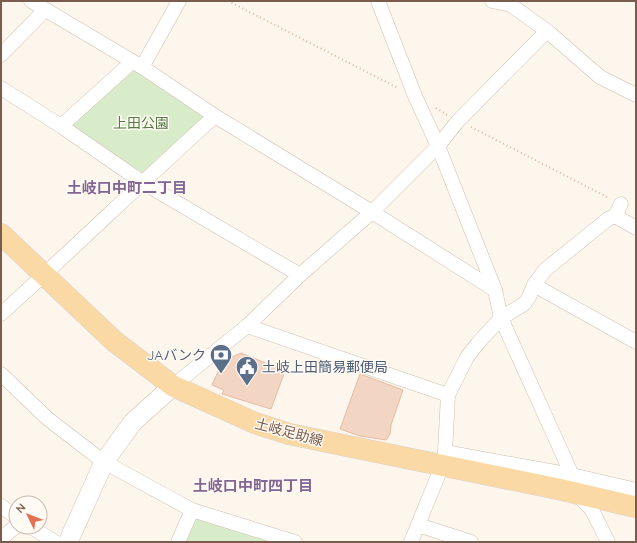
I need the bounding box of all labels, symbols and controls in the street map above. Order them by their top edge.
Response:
park label: 上田公園 [113,114,169,132]
district label: 土岐口中町二丁目 [67,178,187,197]
bank icon: JAバンク [208,342,234,375]
place label: JAバンク [146,346,206,364]
public building icon: 土岐上田簡易郵便局 [234,354,260,387]
place label: 土岐上田簡易郵便局 [262,358,388,376]
street label: 土岐足助線 [253,414,325,450]
district label: 土岐口中町四丁目 [193,476,313,495]
north arrow [8,495,48,535]
text: N [13,500,29,516]

